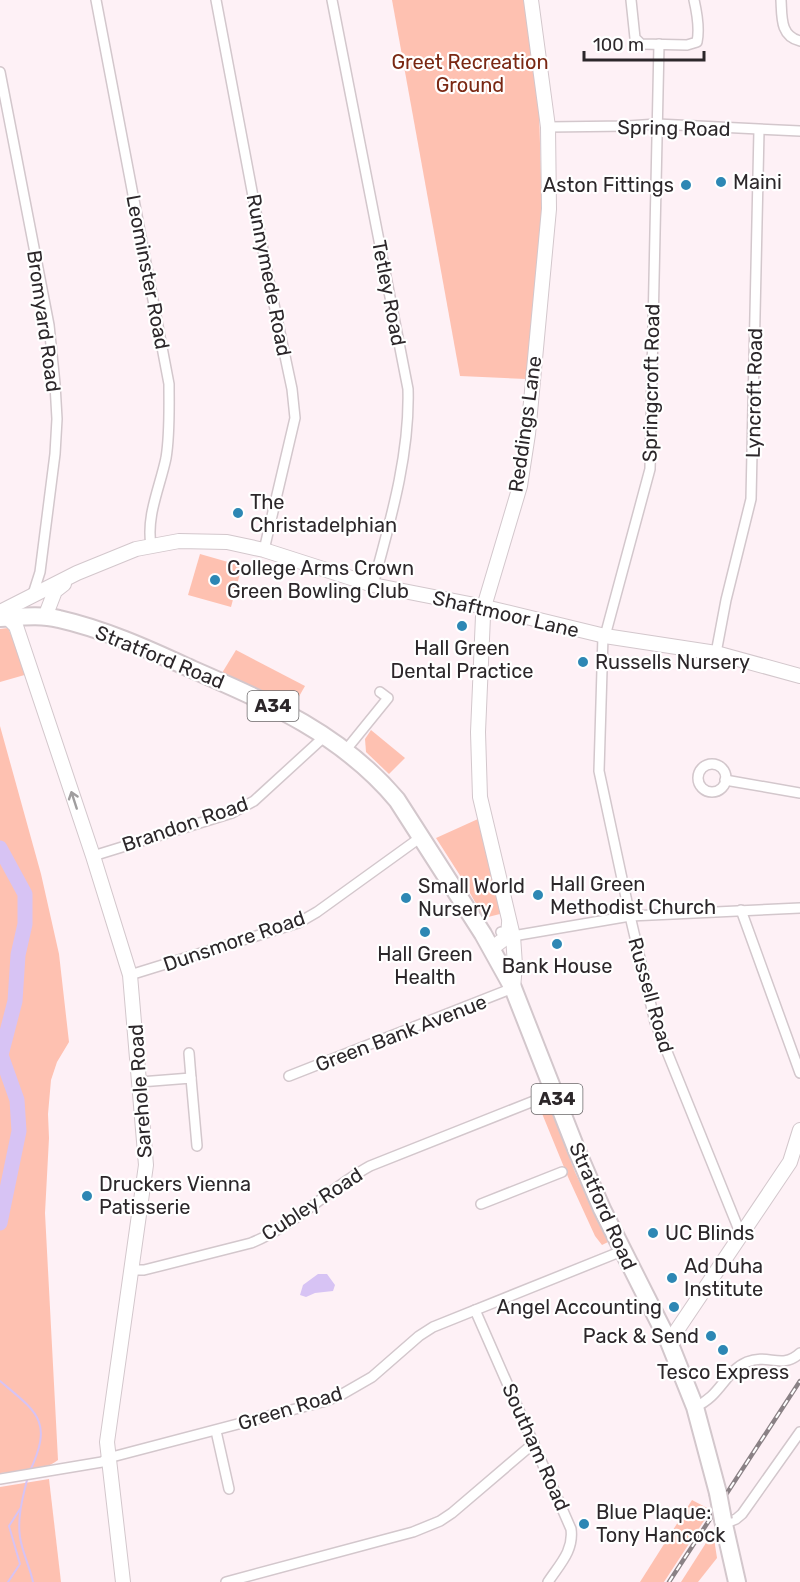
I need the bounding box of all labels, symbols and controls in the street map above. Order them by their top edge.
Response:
scale bar [584,24,704,62]
text: 100 m [593,34,644,56]
park label: Greet Recreation Ground [391,50,549,97]
street label: Spring Road [617,115,731,141]
place label: Maini [733,170,782,194]
place label: Aston Fittings [543,173,674,197]
marker: Maini [714,175,728,189]
marker: Aston Fittings [679,178,693,192]
street label: Runnymede Road [242,192,296,358]
street label: Leominster Road [121,193,175,351]
street label: Tetley Road [367,238,411,348]
street label: Bromyard Road [22,249,66,393]
street label: Springcroft Road [638,304,664,462]
street label: Lyncroft Road [741,328,767,458]
street label: Reddings Lane [504,354,546,494]
place label: The Christadelphian [250,490,397,537]
marker: The Christadelphian [231,506,245,520]
place label: College Arms Crown Green Bowling Club [227,556,414,603]
marker: College Arms Crown Green Bowling Club [208,573,222,587]
street label: Shaftmoor Lane [430,585,582,643]
marker: Hall Green Dental Practice [455,619,469,633]
street label: Stratford Road [92,620,228,694]
place label: Hall Green Dental Practice [391,636,533,683]
place label: Russells Nursery [595,650,750,674]
marker: Russells Nursery [576,655,590,669]
road number: A34 [248,691,298,721]
one-way arrow [68,791,79,810]
street label: Brandon Road [119,791,251,857]
place label: Hall Green Methodist Church [550,872,716,919]
place label: Small World Nursery [418,874,525,921]
marker: Hall Green Methodist Church [531,888,545,902]
marker: Small World Nursery [399,891,413,905]
street label: Dunsmore Road [160,906,308,976]
marker: Hall Green Health [418,925,432,939]
street label: Russell Road [623,935,679,1055]
marker: Bank House [550,937,564,951]
place label: Hall Green Health [377,942,473,989]
place label: Bank House [502,954,612,978]
street label: Green Bank Avenue [312,989,490,1077]
street label: Sarehole Road [123,1023,157,1159]
road number: A34 [532,1084,582,1114]
street label: Stratford Road [564,1139,642,1273]
street label: Cubley Road [257,1162,367,1246]
place label: Druckers Vienna Patisserie [99,1172,251,1219]
marker: Druckers Vienna Patisserie [80,1189,94,1203]
place label: UC Blinds [665,1221,755,1245]
marker: UC Blinds [646,1226,660,1240]
place label: Ad Duha Institute [684,1254,763,1301]
marker: Ad Duha Institute [665,1271,679,1285]
place label: Angel Accounting [497,1295,662,1319]
marker: Angel Accounting [667,1300,681,1314]
place label: Pack & Send [583,1324,699,1348]
marker: Pack & Send [704,1329,718,1343]
marker: Tesco Express [716,1343,730,1357]
place label: Tesco Express [657,1360,789,1384]
street label: Southam Road [497,1380,575,1514]
street label: Green Road [235,1381,345,1435]
place label: Blue Plaque: Tony Hancock [596,1500,726,1547]
marker: Blue Plaque: Tony Hancock [577,1517,591,1531]

